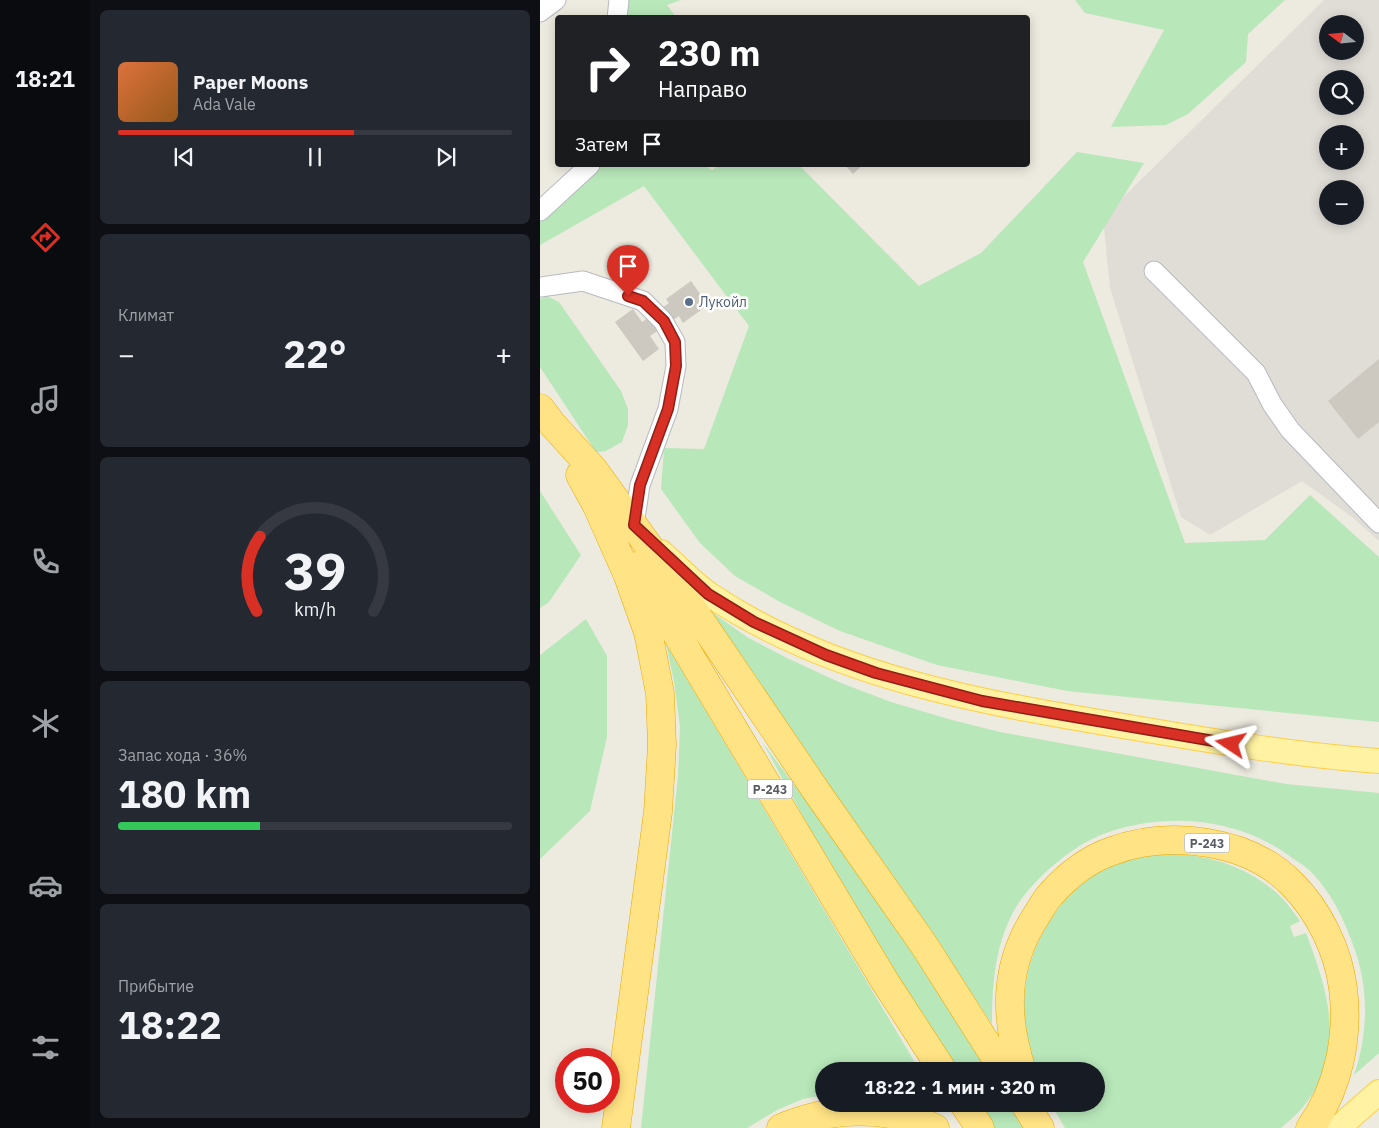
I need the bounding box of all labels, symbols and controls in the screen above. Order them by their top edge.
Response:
north arrow [1319,15,1364,60]
map controls [1319,15,1364,225]
text: 230 m [658,30,761,76]
icon: right [575,35,640,100]
text: 18:21 [15,64,75,93]
text: Paper Moons [193,70,308,94]
button: search [1319,70,1364,115]
text: Направо [658,74,747,103]
text: Ada Vale [193,94,256,114]
button: + [1319,125,1364,170]
icon: arrive [638,130,666,158]
text: Затем [575,132,628,156]
icon: previous [170,143,198,171]
icon: pause [301,143,329,171]
icon: next [432,143,460,171]
button: − [1319,180,1364,225]
icon: directions [28,220,63,255]
pin [607,245,649,296]
icon: arrive [614,252,642,280]
place label: Лукойл [699,293,747,311]
marker: Лукойл [683,296,695,308]
text: Климат [118,305,174,325]
text: 22° [283,329,347,378]
text: − [118,336,135,373]
text: + [495,336,512,373]
icon: music [28,382,63,417]
text: 39 [284,537,346,604]
icon: phone [28,544,63,579]
text: km/h [294,598,336,621]
icon: climate [28,706,63,741]
position arrow [1204,717,1256,769]
text: Запас хода · 36% [118,745,247,765]
text: 180 km [118,769,251,818]
road number: Р-243 [748,780,792,799]
road number: Р-243 [1184,834,1230,852]
icon: car [28,868,63,903]
text: Прибытие [118,976,194,996]
text: 18:22 [118,1000,222,1049]
icon: filters [28,1030,63,1065]
speed limit sign: 50 [555,1048,620,1113]
text: 18:22 · 1 мин · 320 m [864,1075,1056,1099]

